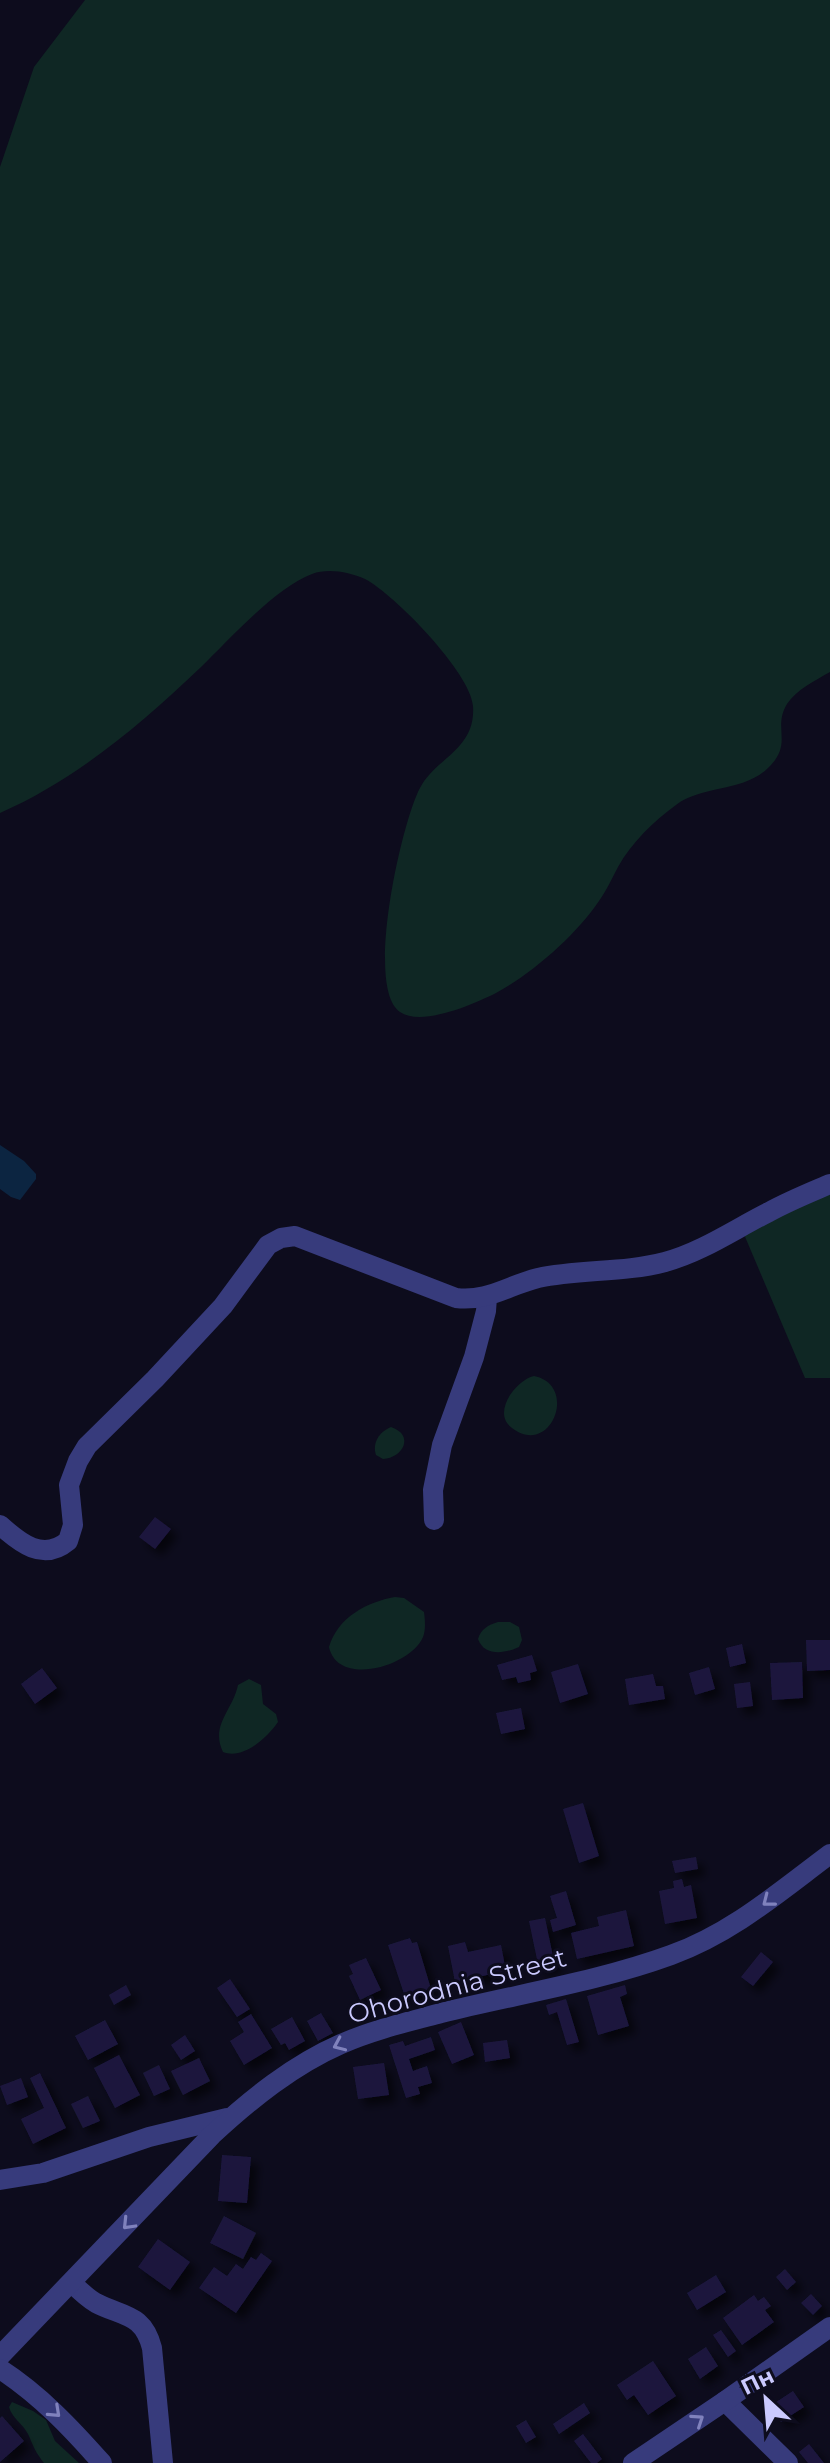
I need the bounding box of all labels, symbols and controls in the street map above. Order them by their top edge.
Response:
one-way arrow [762,1892,777,1906]
street label: Ohorodnia Street [344,1941,570,2031]
one-way arrow [333,2036,347,2052]
one-way arrow [123,2215,138,2229]
north arrow [726,2359,806,2439]
text: Пн [737,2362,778,2401]
one-way arrow [46,2403,60,2417]
one-way arrow [689,2415,704,2430]

